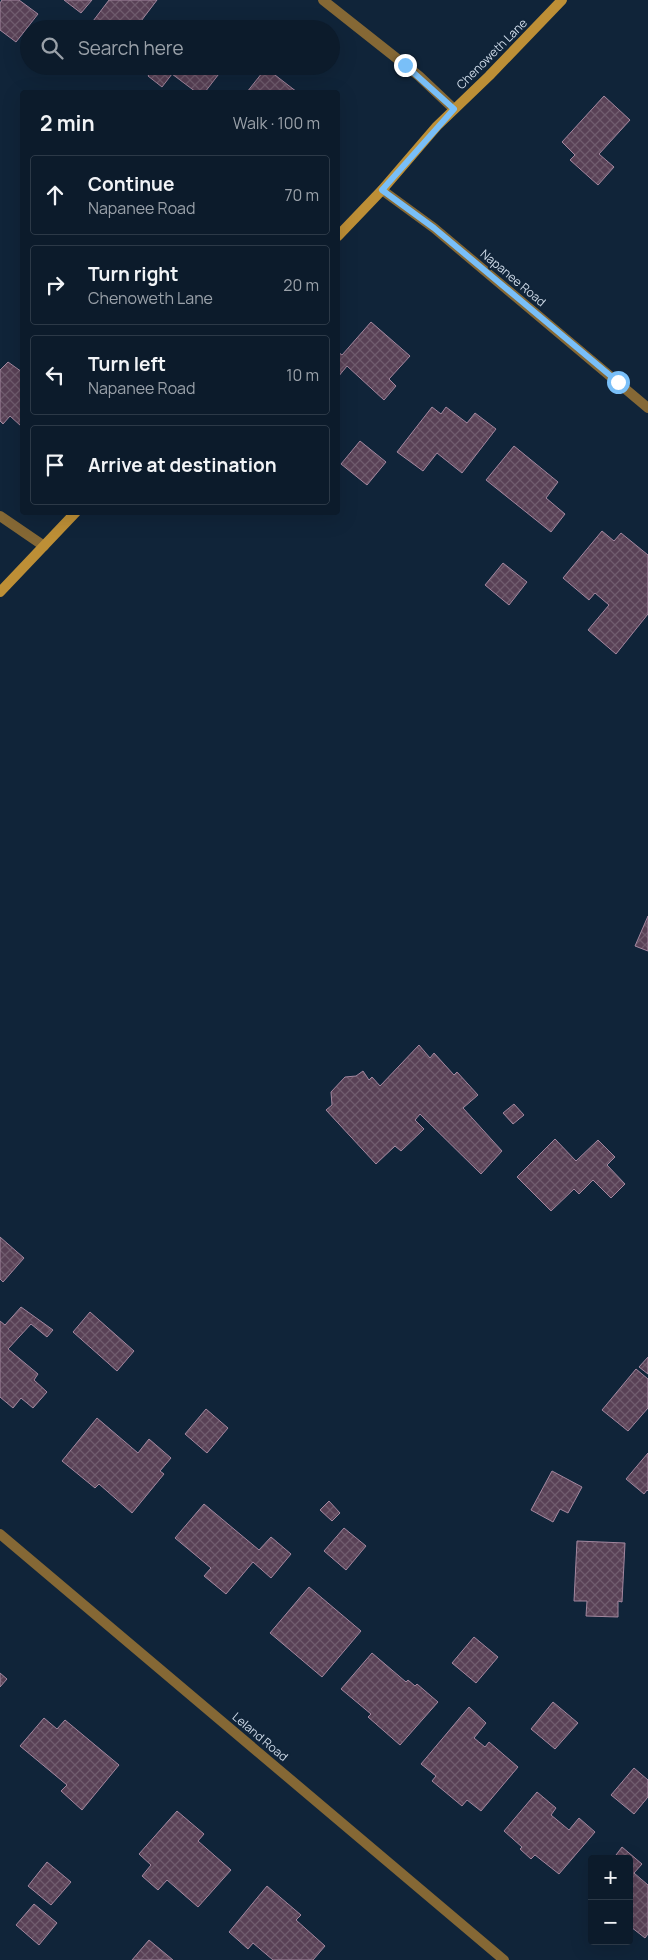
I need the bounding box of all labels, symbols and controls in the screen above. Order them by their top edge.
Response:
street label: Chenoweth Lane [453,15,531,93]
search box [20,20,340,75]
icon: search [38,34,66,62]
text: Search here [78,35,184,61]
route end [394,54,417,77]
text: 2 min [40,109,95,137]
text: Walk · 100 m [233,112,320,134]
text: Continue [88,171,174,197]
icon: ahead [41,181,69,209]
text: 70 m [284,184,319,206]
text: Napanee Road [88,197,195,219]
street label: Napanee Road [477,245,550,310]
text: Turn right [88,261,178,287]
icon: right [41,271,69,299]
text: 20 m [283,274,319,296]
text: Chenoweth Lane [88,287,213,309]
text: Turn left [88,351,166,377]
icon: left [41,361,69,389]
text: 10 m [286,364,319,386]
route start [607,371,630,394]
text: Napanee Road [88,377,195,399]
icon: arrive [41,451,69,479]
text: Arrive at destination [88,452,277,478]
street label: Leland Road [229,1708,292,1765]
map controls [588,1855,633,1945]
button: + [588,1855,633,1900]
button: − [588,1900,633,1945]

